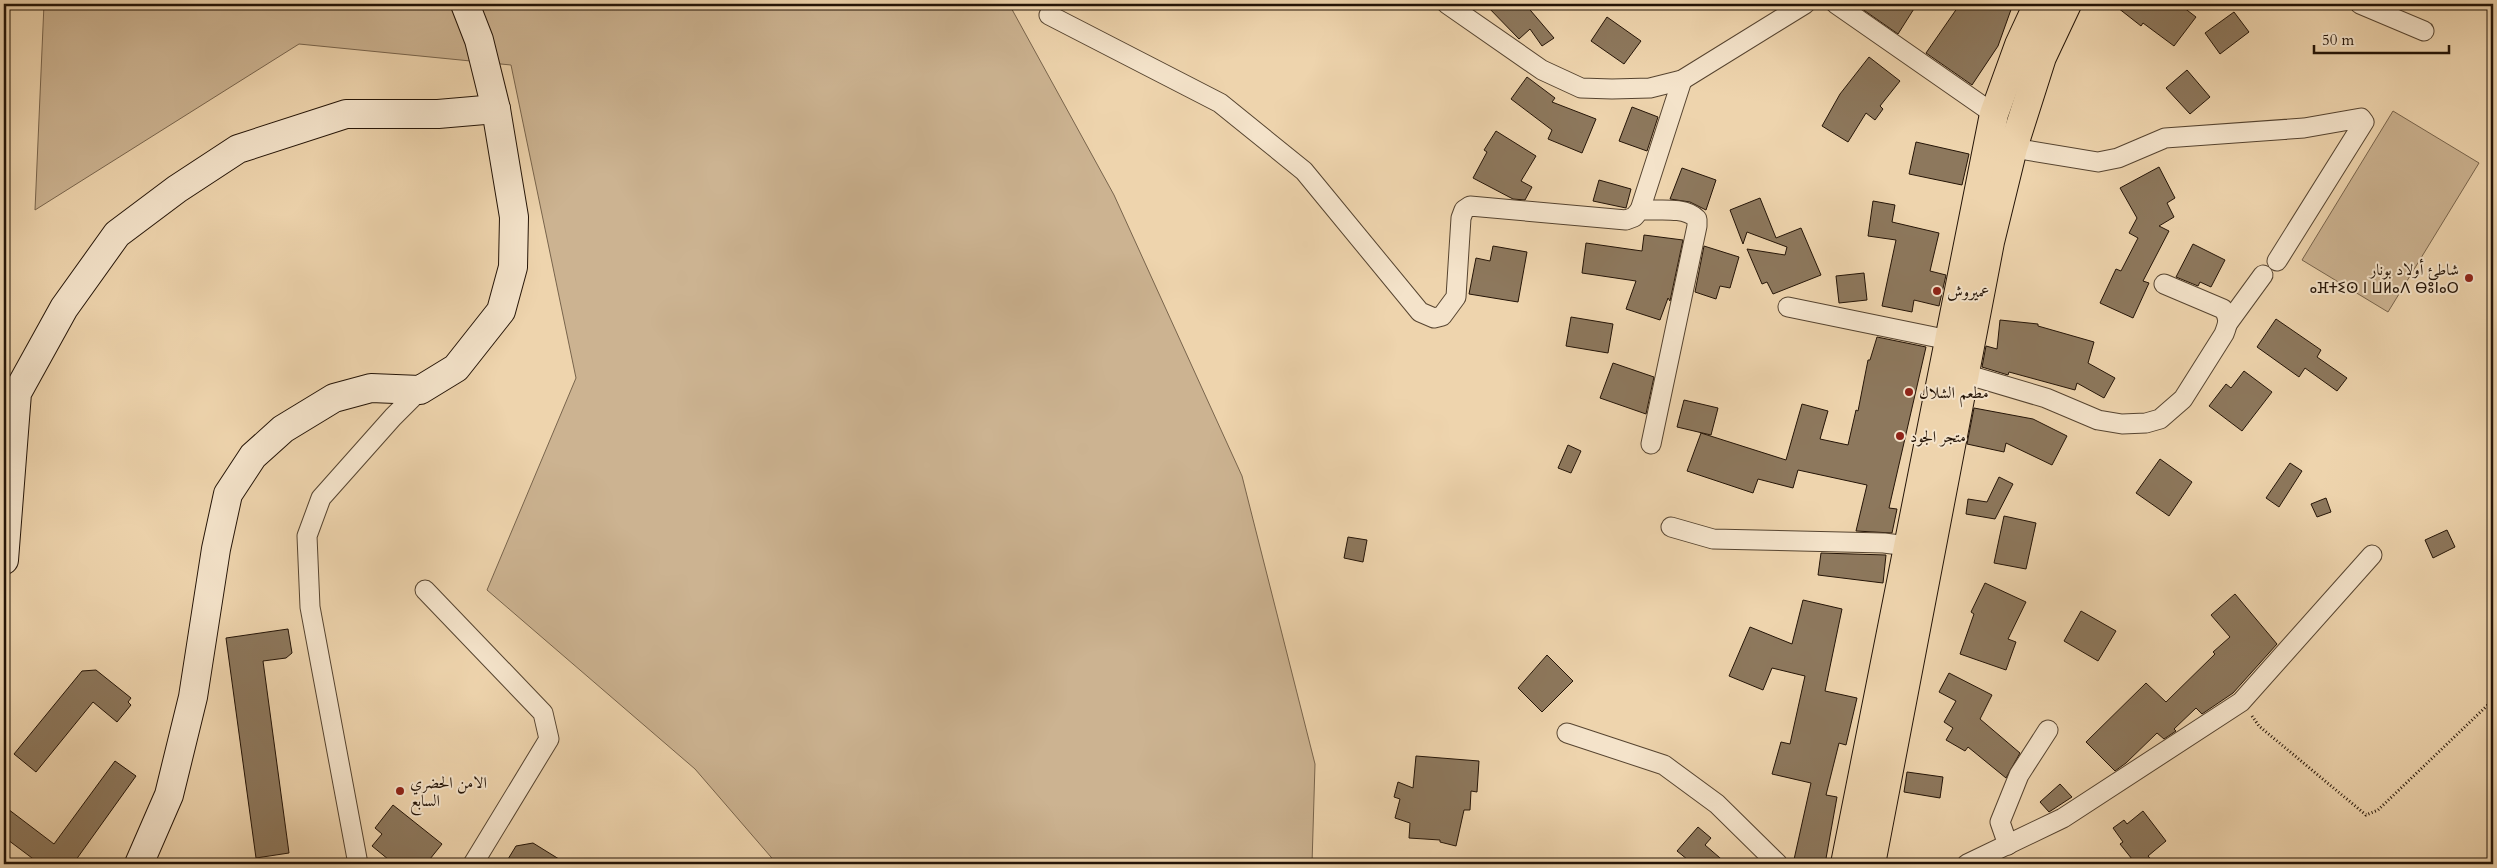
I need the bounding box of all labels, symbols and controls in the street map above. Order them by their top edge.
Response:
scale bar [2314,22,2450,54]
text: 50 m [2322,30,2354,50]
place label: شاطئ أولاد بونار ⴰⴼⵜⵉⵙ ⵏ ⵡⵍⴰⴷ ⴱⵓⵏⴰⵔ [2309,258,2459,299]
marker: شاطئ أولاد بونار ⴰⴼⵜⵉⵙ ⵏ ⵡⵍⴰⴷ ⴱⵓⵏⴰⵔ [2463,272,2475,284]
place label: عميروش [1947,281,1989,303]
marker: عميروش [1931,285,1943,297]
place label: مطعم الشلال [1919,382,1989,408]
marker: مطعم الشلال [1903,386,1915,398]
place label: متجر الجود [1910,426,1966,448]
marker: متجر الجود [1894,430,1906,442]
place label: الامن الحضري السابع [410,772,487,816]
marker: الامن الحضري السابع [394,785,406,797]

